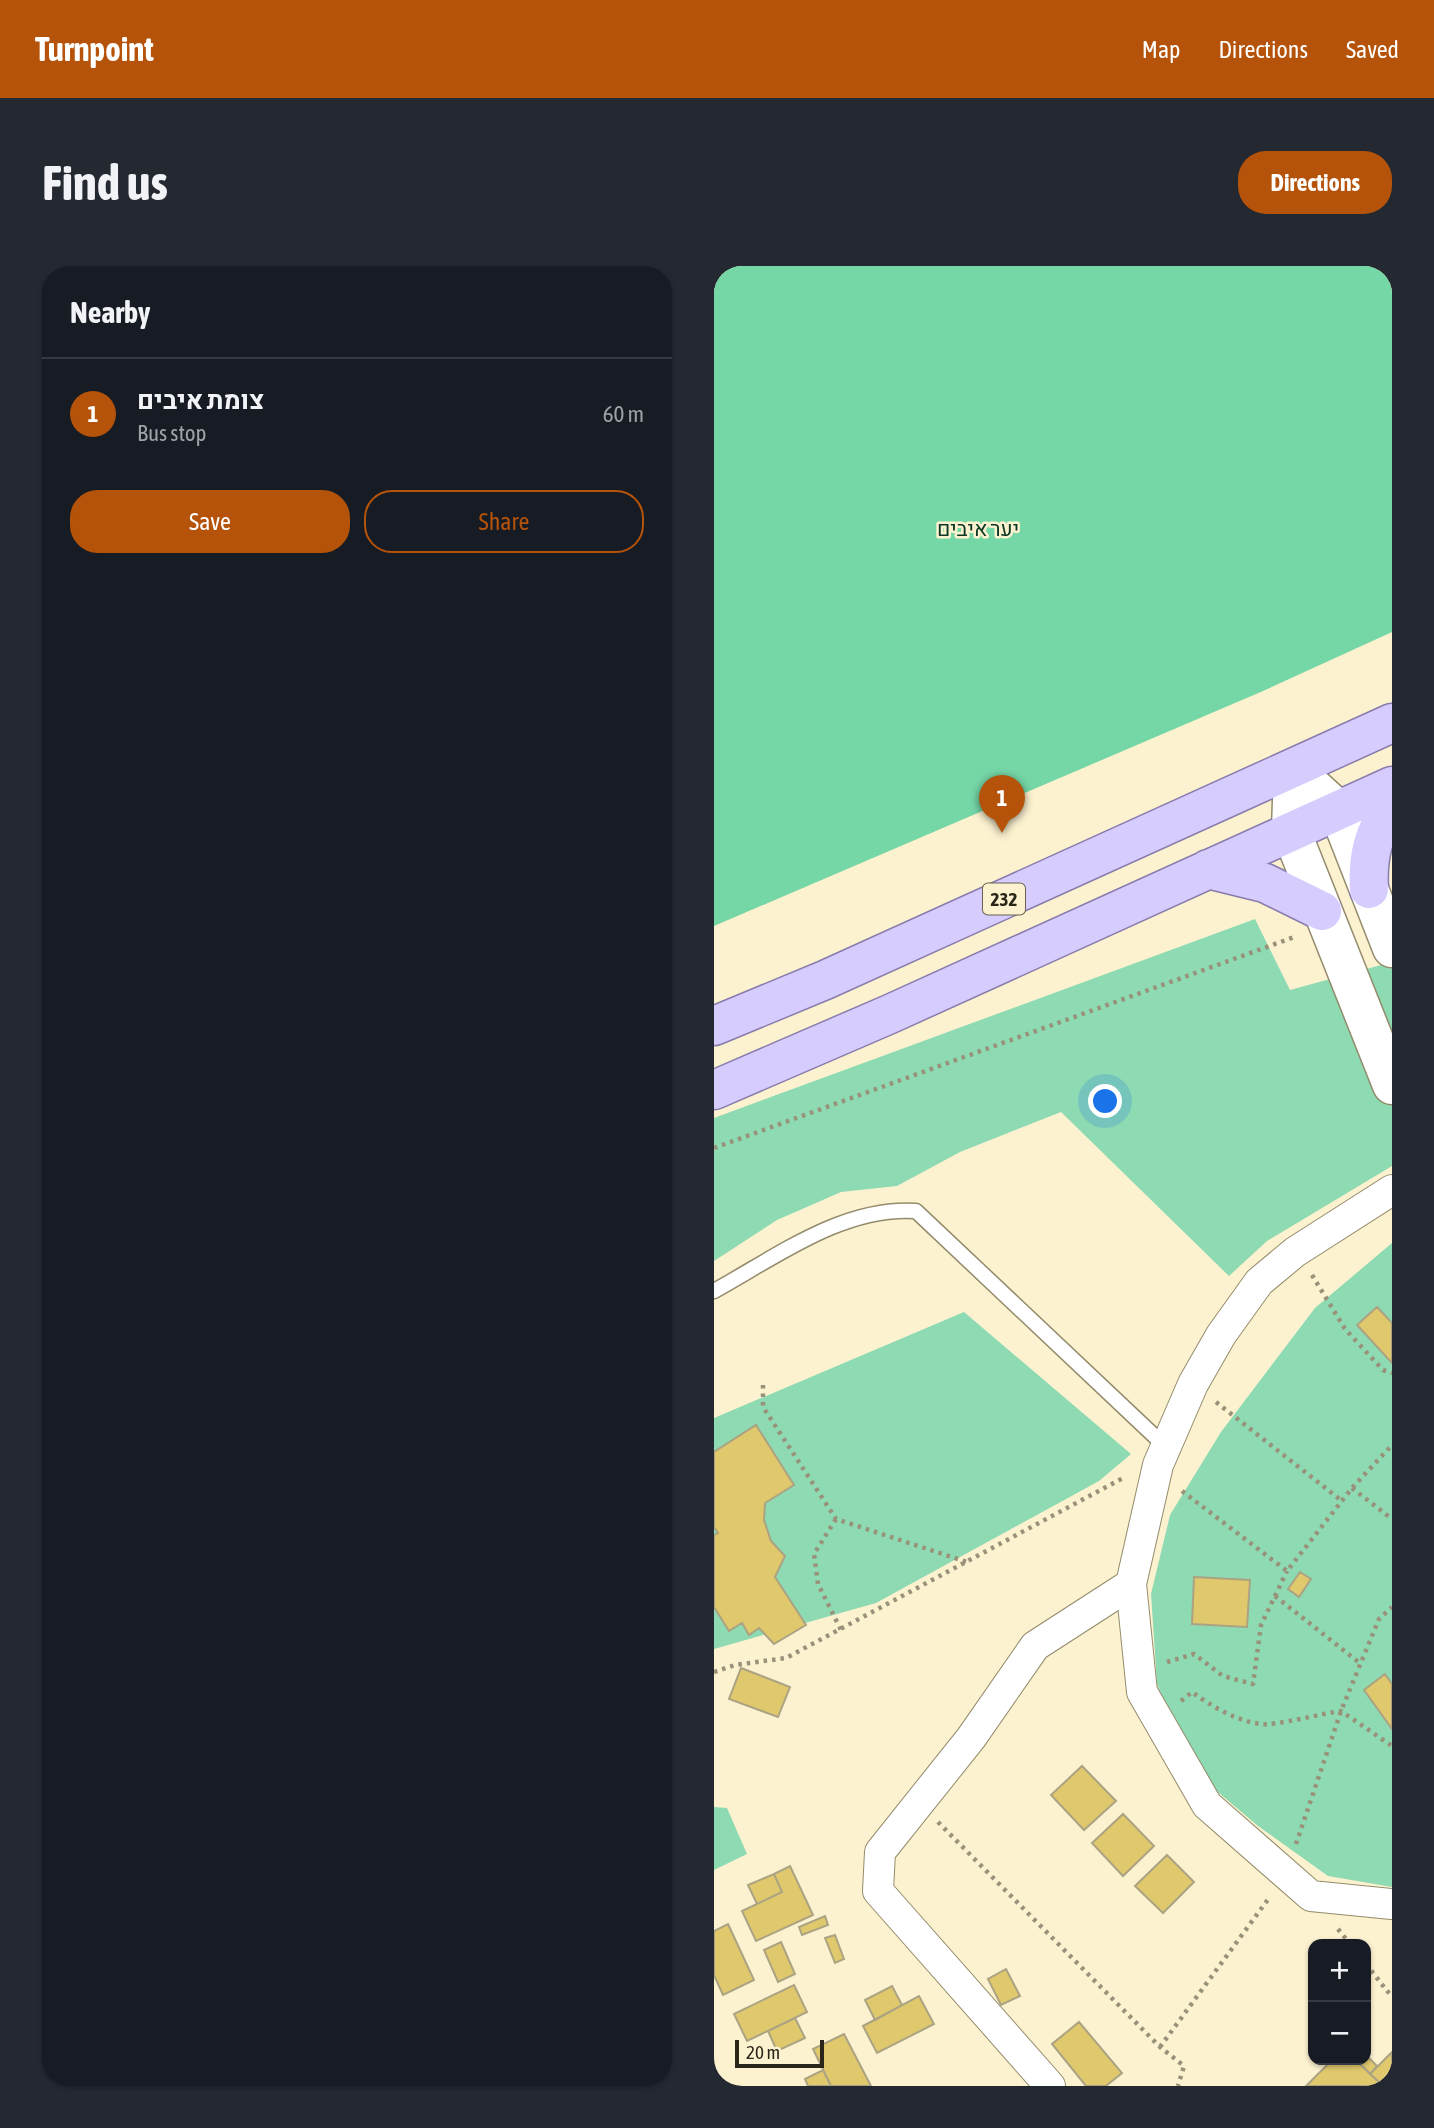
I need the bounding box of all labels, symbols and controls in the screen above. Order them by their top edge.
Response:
text: Turnpoint [35,30,154,68]
text: Map [1142,36,1180,63]
text: Directions [1218,36,1308,63]
text: Saved [1346,36,1399,63]
button: Directions [1238,151,1392,214]
text: Find us [42,154,168,210]
text: Nearby [70,295,150,329]
text: צומת איבים [137,385,264,415]
text: 1 [88,401,98,427]
text: 60 m [603,401,644,427]
text: Bus stop [137,420,207,446]
button: Save [70,490,350,553]
button: Share [364,490,644,553]
park label: יער איבים [937,516,1019,540]
pin: 1 [979,775,1025,833]
road number: 232 [983,884,1025,914]
your location [1088,1084,1122,1118]
map controls [1308,1939,1371,2065]
button: + [1308,1939,1371,2002]
button: − [1308,2002,1371,2065]
scale bar [735,2037,824,2069]
text: 20 m [746,2041,780,2063]

